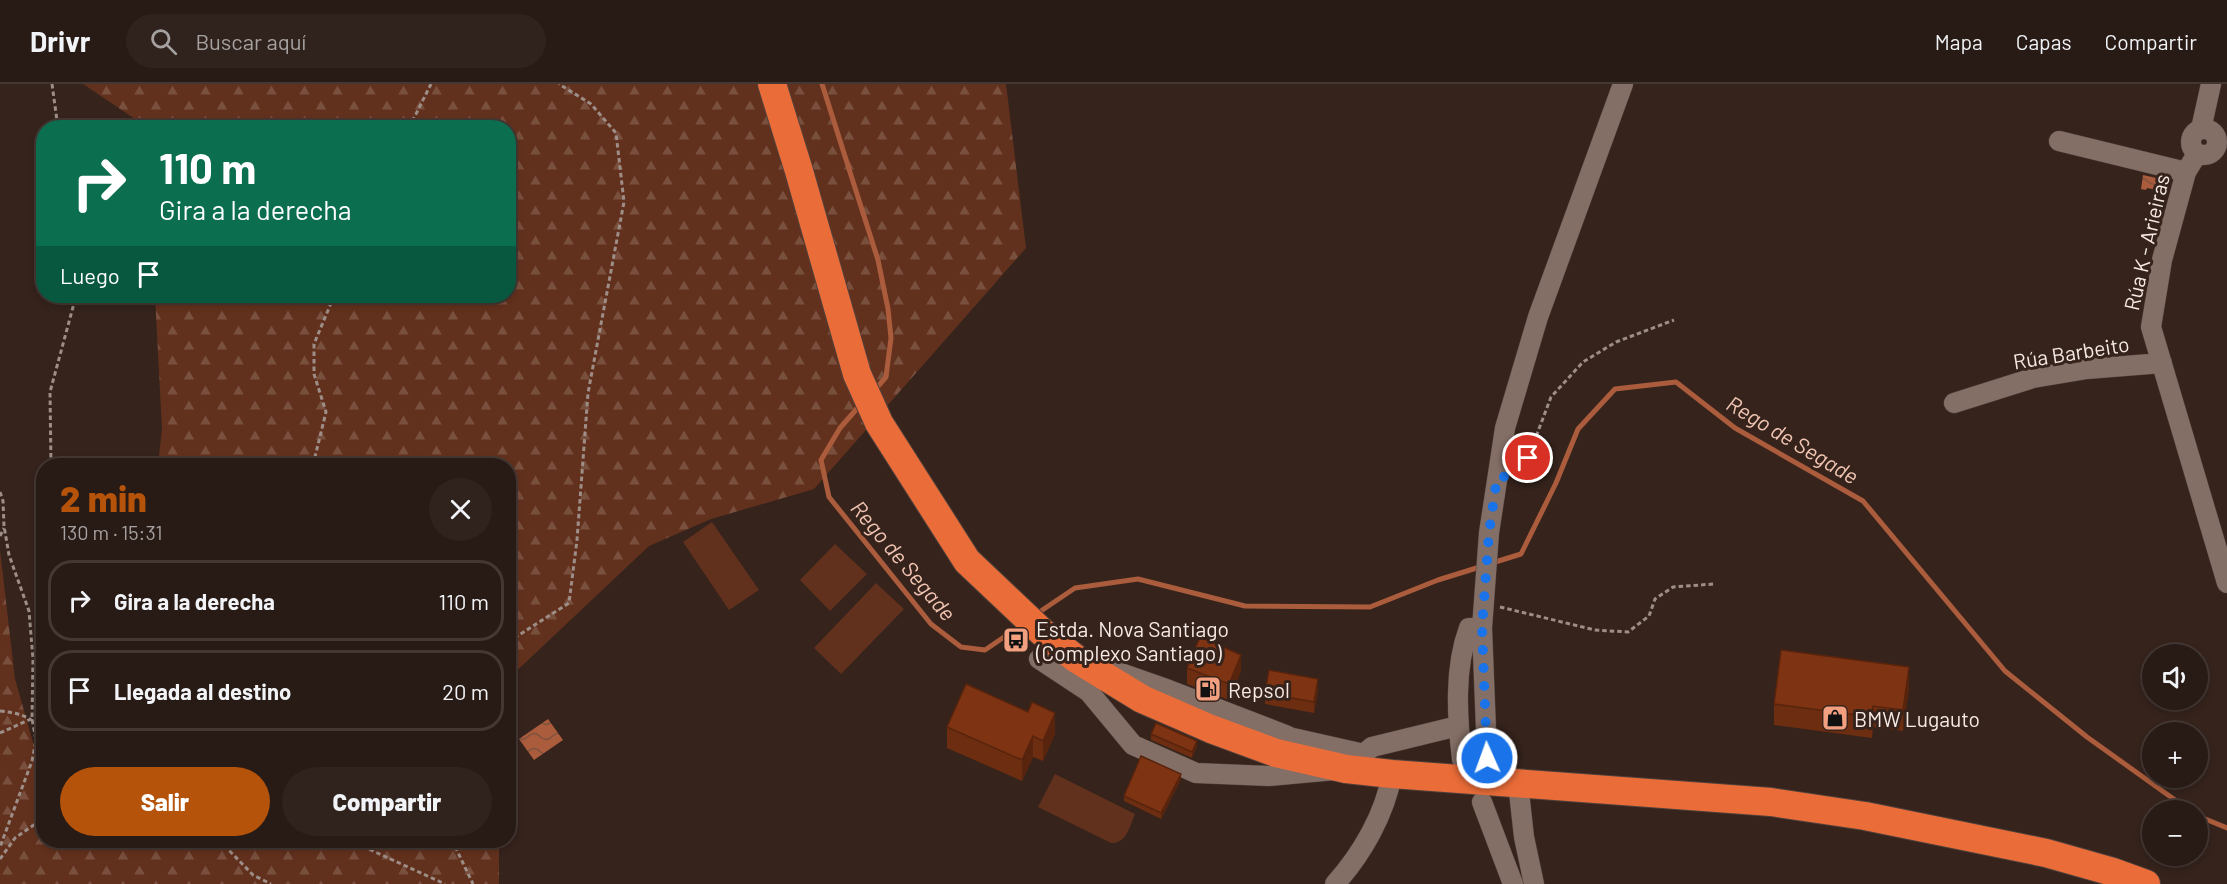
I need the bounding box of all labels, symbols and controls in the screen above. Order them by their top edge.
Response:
search box [126,14,546,68]
text: Drivr [30,24,90,58]
icon: search [147,25,180,58]
text: Buscar aquí [195,28,306,54]
text: Mapa [1935,29,1983,54]
text: Capas [2016,29,2072,54]
text: Compartir [2105,29,2197,54]
text: 110 m [159,142,256,192]
icon: right [60,144,138,222]
street label: Rúa K - Arieiras [2118,171,2174,313]
text: Gira a la derecha [159,193,352,225]
icon: arrive [132,258,165,291]
text: Luego [60,262,120,288]
street label: Rúa Barbeito [2011,330,2131,374]
water label: Rego de Segade [1722,390,1864,488]
pin [1502,432,1553,483]
icon: arrive [1511,441,1544,474]
text: 2 min [60,476,147,519]
button: close [429,478,492,541]
water label: Rego de Segade [846,495,962,625]
text: 130 m · 15:31 [60,520,163,544]
icon: right [63,584,96,617]
text: Gira a la derecha [114,588,275,614]
text: 110 m [439,588,489,614]
place label: Estda. Nova Santiago (Complexo Santiago) [1035,616,1229,665]
bus stop icon: Estda. Nova Santiago (Complexo Santiago) [1001,625,1031,655]
map controls [2142,644,2208,866]
button: sound [2142,644,2208,710]
icon: arrive [63,674,96,707]
fuel station icon: Repsol [1193,674,1223,704]
place label: Repsol [1228,677,1290,702]
text: Llegada al destino [114,678,291,704]
text: 20 m [442,678,489,704]
shop icon: BMW Lugauto [1820,703,1850,733]
place label: BMW Lugauto [1854,706,1980,731]
button: + [2142,722,2208,788]
position arrow [1455,726,1519,790]
button: Salir [60,767,270,836]
button: Compartir [282,767,492,836]
button: − [2142,800,2208,866]

